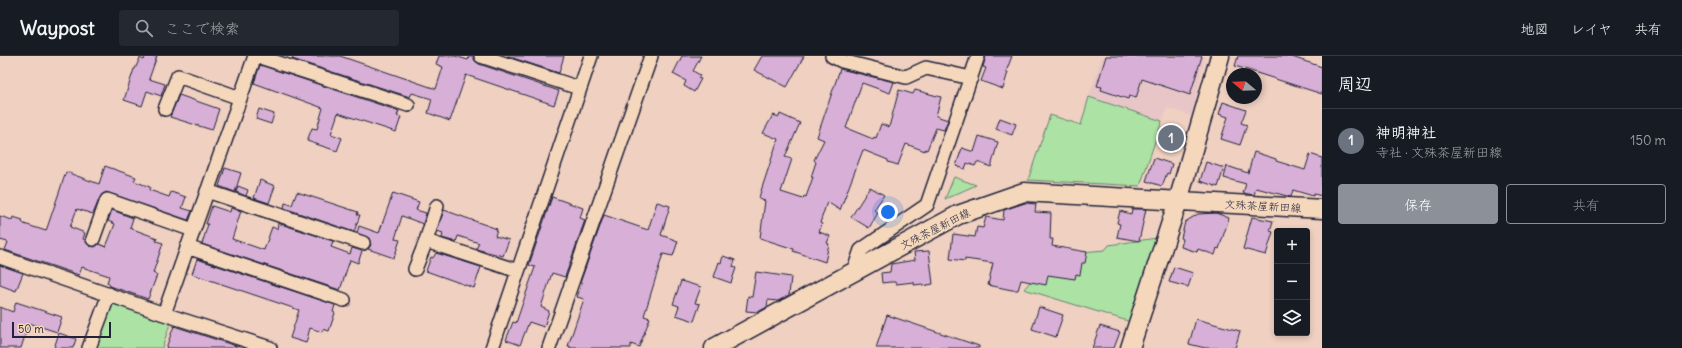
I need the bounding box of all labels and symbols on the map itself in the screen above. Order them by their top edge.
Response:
north arrow [1226,68,1262,104]
pin: 1 [1158,123,1184,153]
street label: 文殊茶屋新田線 [1224,197,1302,215]
your location [878,202,898,222]
street label: 文殊茶屋新田線 [898,205,972,253]
scale bar [12,320,111,339]

